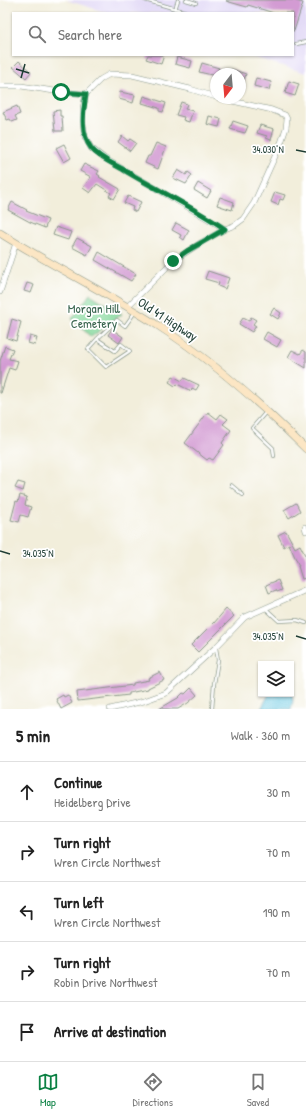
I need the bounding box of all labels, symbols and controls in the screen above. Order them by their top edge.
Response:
search box [12,12,294,56]
icon: search [26,23,48,45]
text: Search here [58,24,122,45]
north arrow [210,68,246,104]
route start [52,83,70,101]
text: 34.030°N [252,143,284,156]
route end [164,252,182,270]
street label: Old 41 Highway [135,293,202,345]
park label: Morgan Hill Cemetery [68,299,121,332]
text: 34.035°N [22,547,54,560]
text: 34.035°N [252,630,284,643]
map controls [258,661,294,697]
button: layers [258,661,294,697]
text: 5 min [16,724,50,747]
text: Walk · 360 m [231,726,290,744]
text: Continue [54,772,102,793]
icon: ahead [16,781,38,803]
text: 30 m [267,783,290,801]
text: Heidelberg Drive [54,793,131,811]
text: Turn right [54,832,110,853]
icon: right [16,841,38,863]
text: 70 m [266,843,290,861]
text: Wren Circle Northwest [54,853,161,871]
text: Turn left [54,892,104,913]
icon: left [16,901,38,923]
text: 190 m [263,903,290,921]
text: Wren Circle Northwest [54,913,161,931]
text: Turn right [54,952,110,973]
icon: right [16,961,38,983]
text: 70 m [266,963,290,981]
text: Robin Drive Northwest [54,973,158,991]
icon: arrive [16,1021,38,1043]
text: Arrive at destination [54,1021,166,1042]
tab: Map [37,1071,59,1109]
tab: Directions [133,1071,173,1109]
tab: Saved [247,1071,269,1109]

